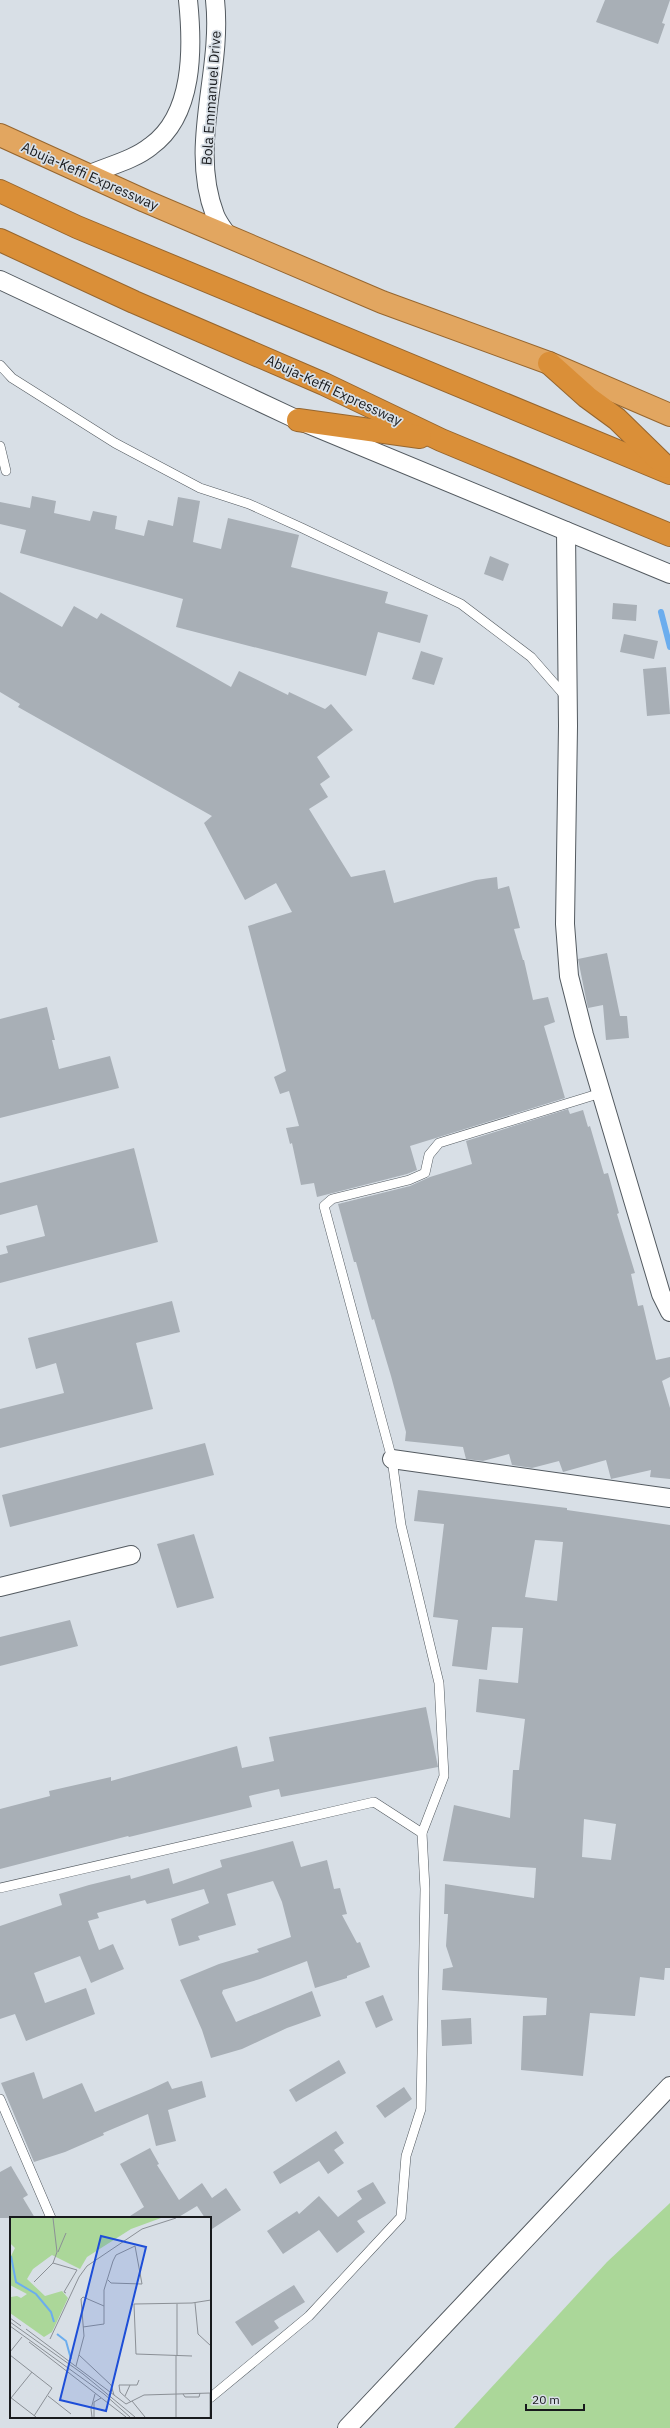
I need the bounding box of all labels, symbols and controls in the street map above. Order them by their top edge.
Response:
street label: Bola Emmanuel Drive [197,30,225,166]
street label: Abuja-Keffi Expressway [19,138,161,214]
street label: Abuja-Keffi Expressway [263,351,405,429]
inset map [10,2217,211,2418]
scale bar [526,2386,584,2412]
text: 20 m [532,2392,560,2407]

